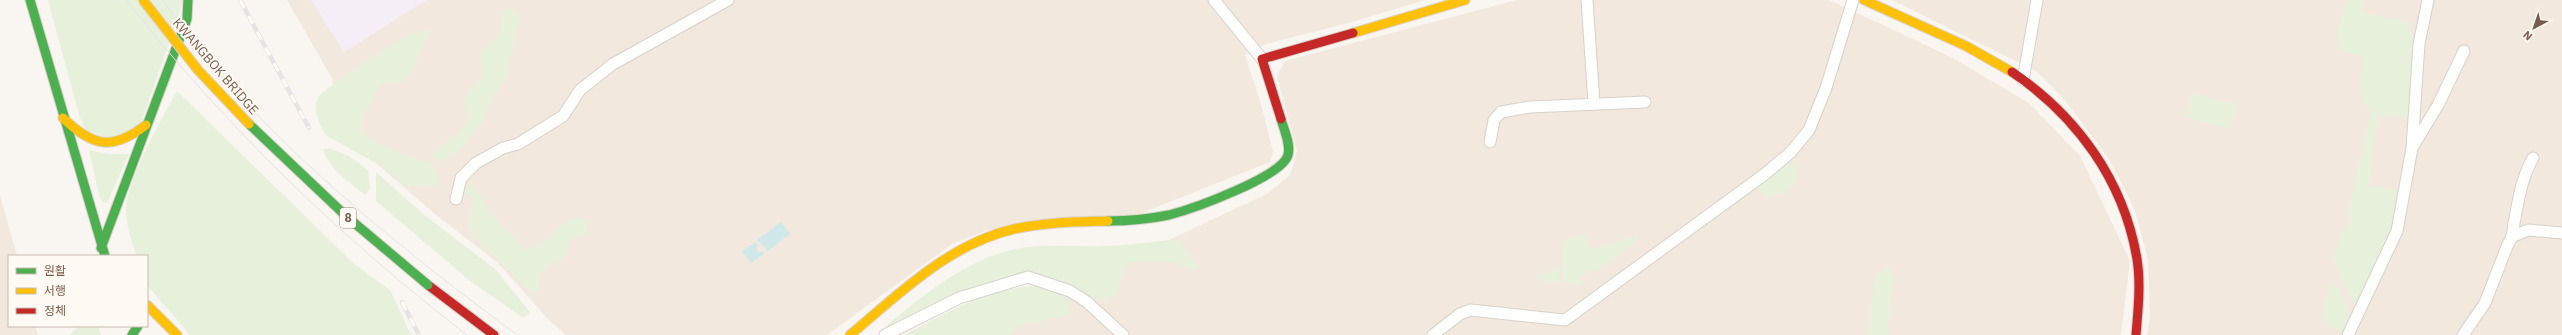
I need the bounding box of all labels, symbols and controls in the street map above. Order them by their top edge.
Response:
north arrow [2514,8,2554,48]
street label: KWANGBOK BRIDGE [169,15,262,118]
text: N [2520,28,2535,44]
road number: 8 [340,208,356,228]
legend [8,255,148,327]
text: 원활 [44,263,66,278]
text: 서행 [44,283,66,298]
text: 정체 [44,303,66,318]

